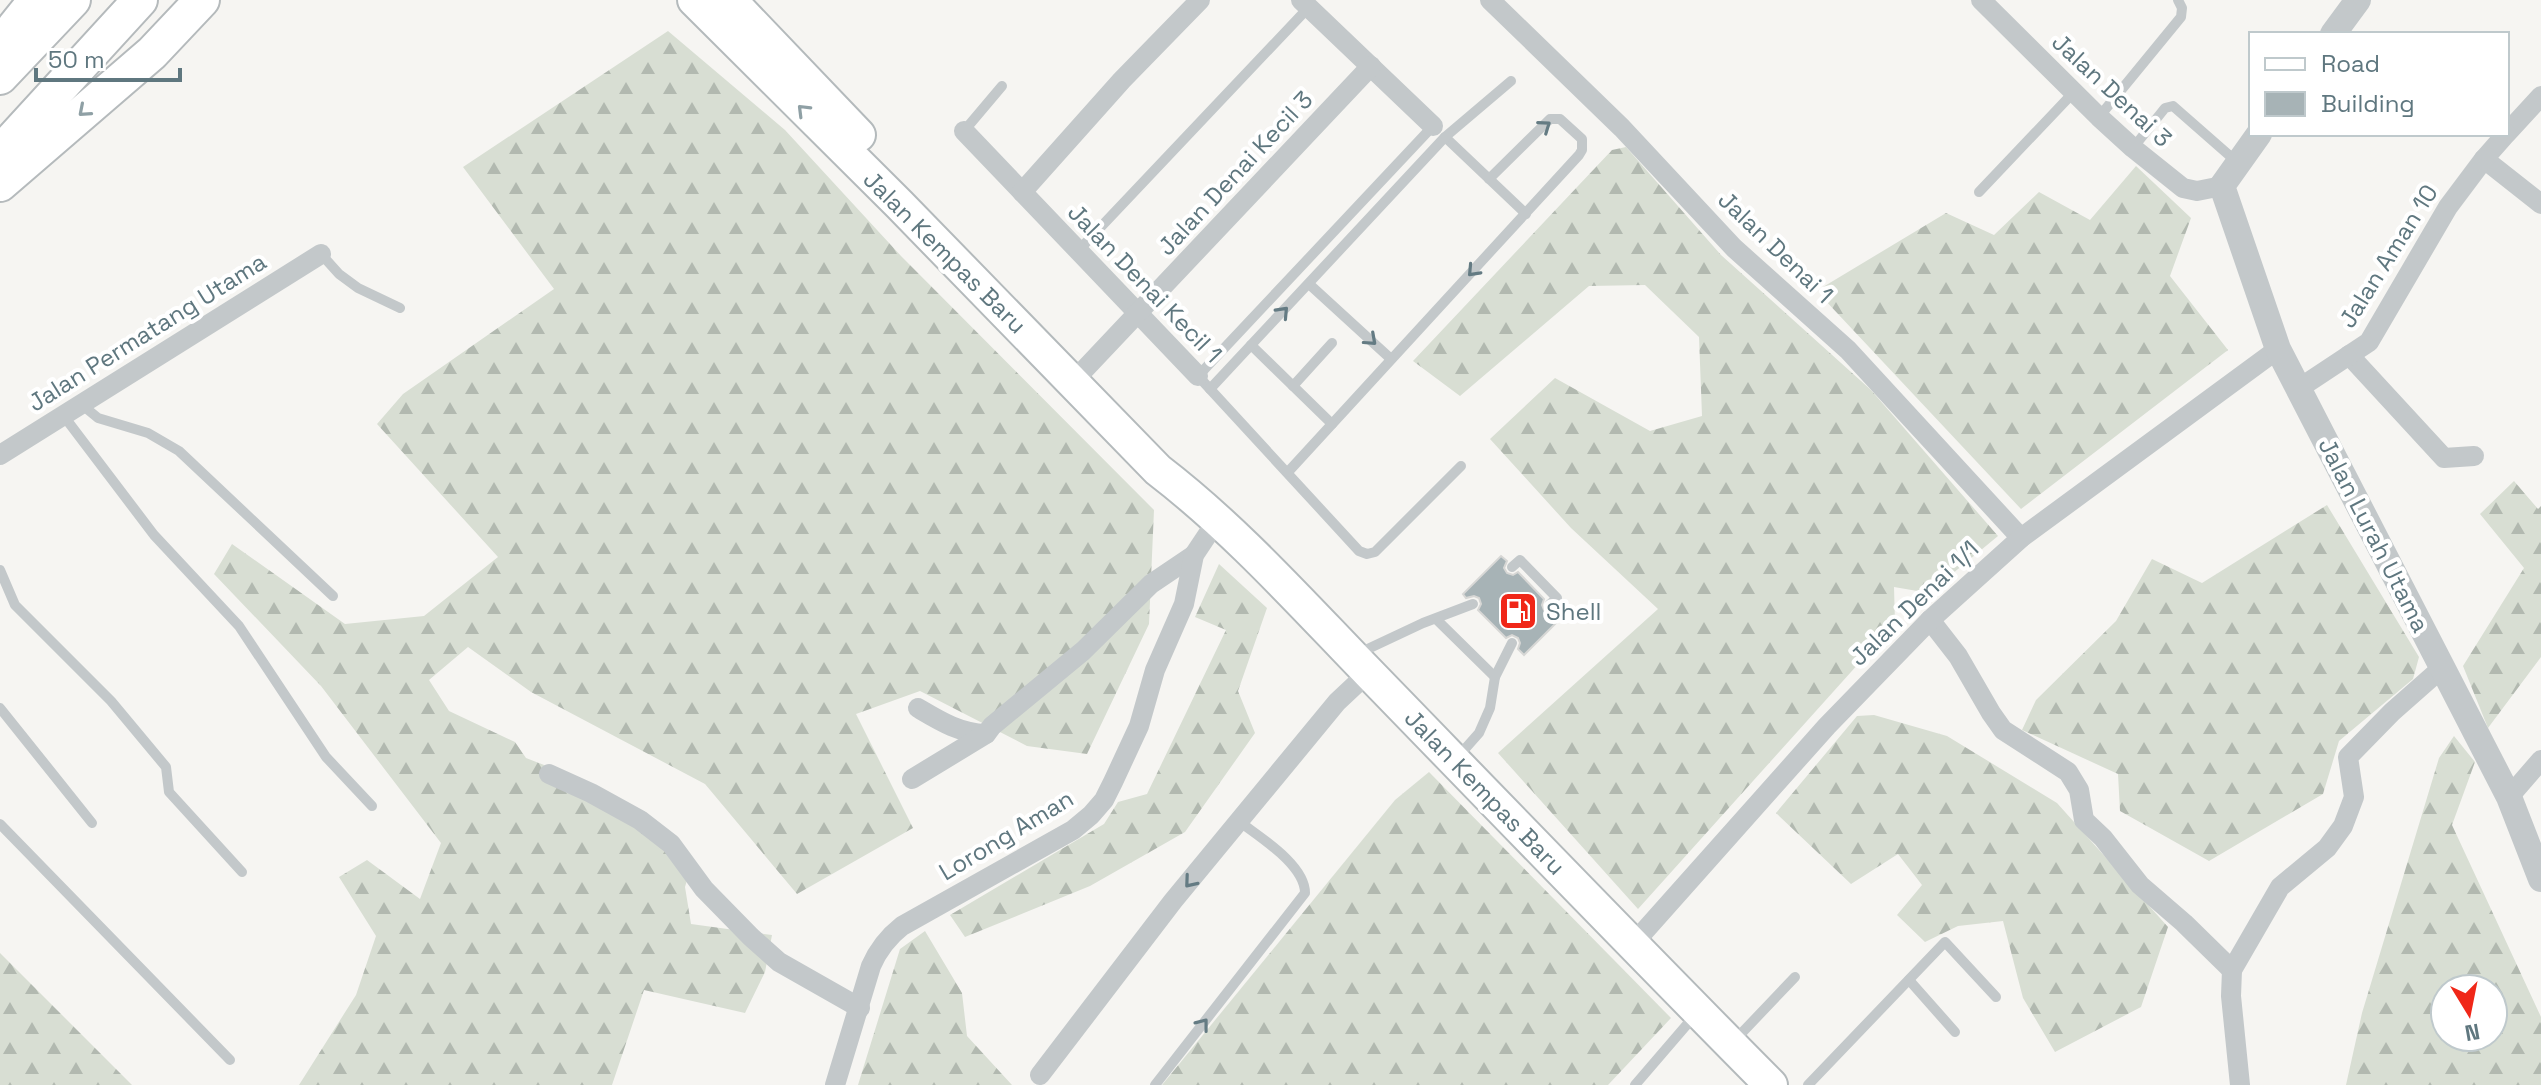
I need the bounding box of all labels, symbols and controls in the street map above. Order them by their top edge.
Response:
street label: Jalan Denai 3 [2045,26,2179,154]
scale bar [36,32,180,82]
legend [2249,32,2509,136]
text: 50 m [48,44,105,75]
text: Road [2321,48,2380,79]
street label: Jalan Denai Kecil 3 [1151,84,1319,262]
text: Building [2321,88,2415,119]
one-way arrow [79,101,94,116]
one-way arrow [798,105,812,119]
one-way arrow [1536,120,1551,135]
street label: Jalan Kempas Baru [857,164,1033,340]
street label: Jalan Aman 10 [2332,178,2444,334]
street label: Jalan Denai 1 [1712,184,1840,310]
street label: Jalan Denai Kecil 1 [1061,197,1229,369]
street label: Jalan Permatang Utama [22,246,272,418]
one-way arrow [1467,262,1482,276]
one-way arrow [1273,306,1287,321]
one-way arrow [1361,331,1376,345]
street label: Jalan Lurah Utama [2312,433,2437,638]
street label: Jalan Denai 1/1 [1843,534,1985,672]
fuel station icon: Shell [1497,590,1539,632]
place label: Shell [1546,596,1601,627]
street label: Jalan Kempas Baru [1398,703,1572,881]
street label: Lorong Aman [933,783,1079,887]
one-way arrow [1185,872,1200,887]
north arrow [2429,973,2509,1053]
text: N [2463,1018,2482,1048]
one-way arrow [1193,1019,1208,1033]

